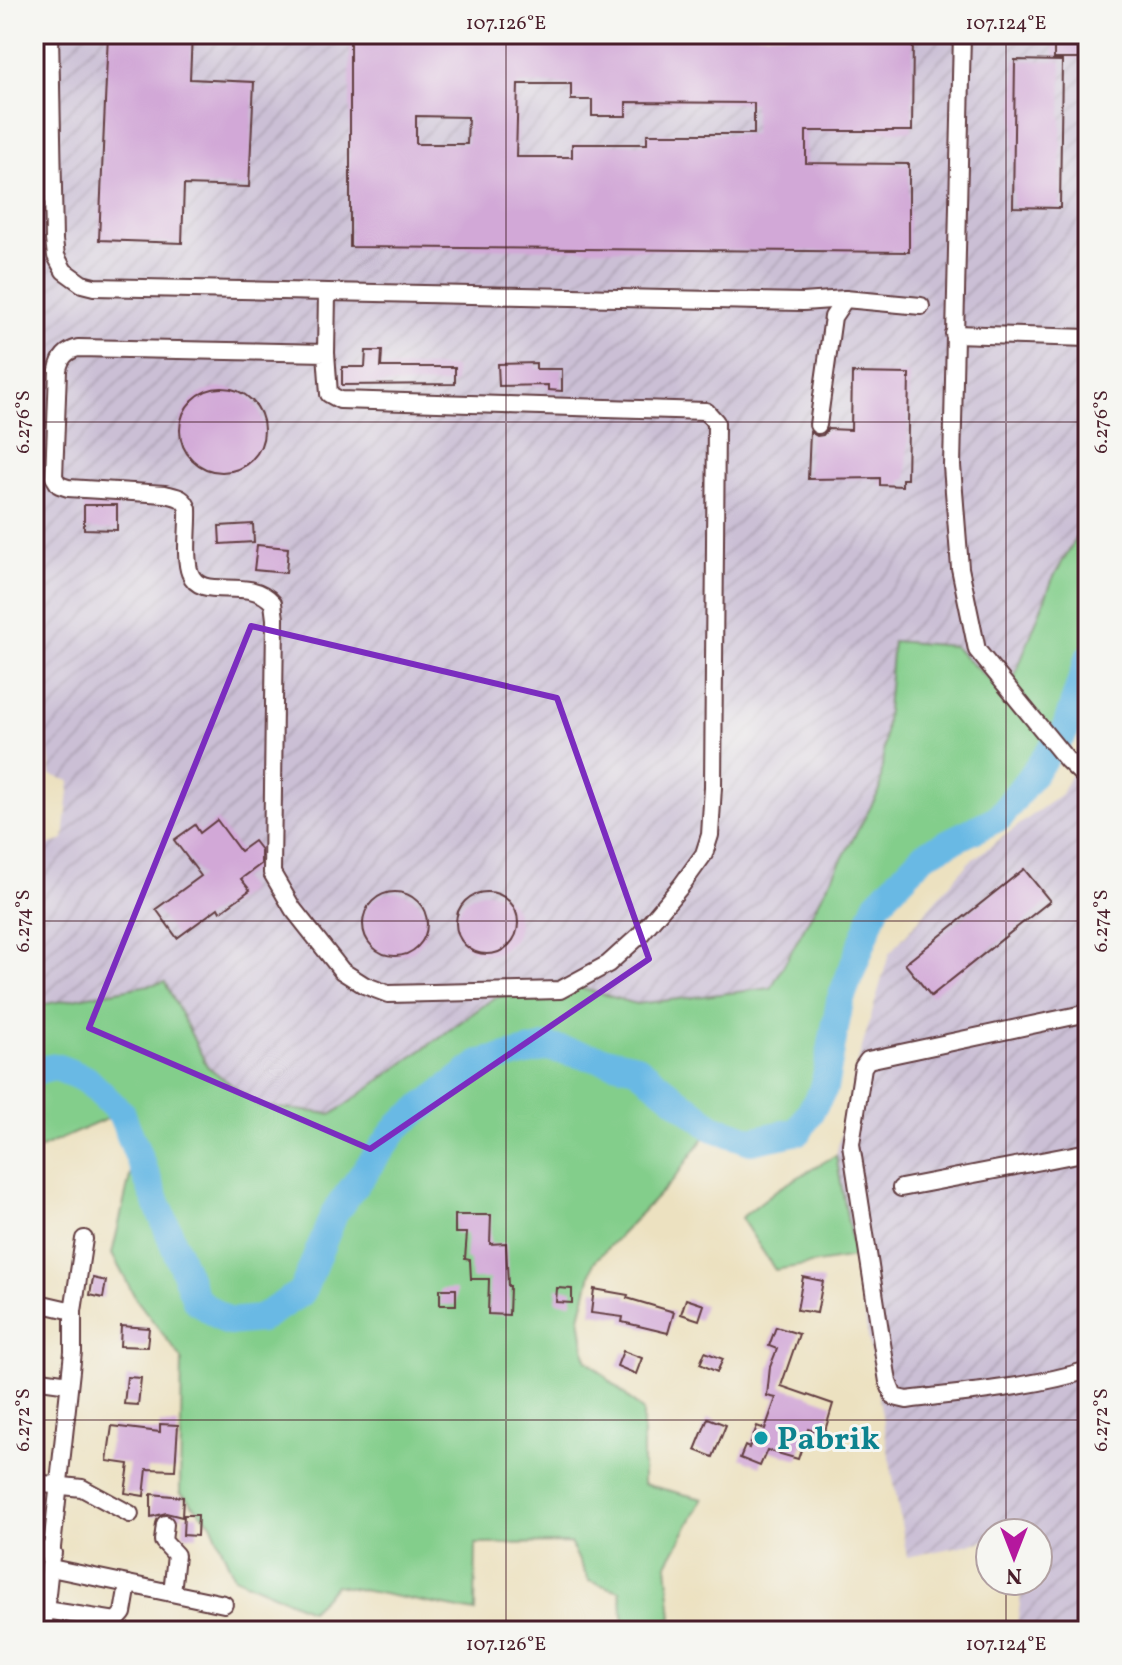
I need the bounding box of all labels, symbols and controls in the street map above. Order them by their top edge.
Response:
text: 107.126°E [466,10,546,38]
text: 107.124°E [966,10,1046,38]
text: 6.276°S [10,390,38,454]
text: 6.276°S [1088,390,1116,454]
text: 6.274°S [10,890,38,952]
text: 6.274°S [1088,890,1116,952]
text: 6.272°S [10,1388,38,1452]
text: 6.272°S [1088,1388,1116,1452]
place label: Pabrik [777,1419,880,1463]
marker: Pabrik [752,1429,770,1447]
north arrow [974,1517,1054,1597]
text: N [1006,1559,1022,1590]
text: 107.126°E [466,1631,546,1659]
text: 107.124°E [966,1631,1046,1659]

